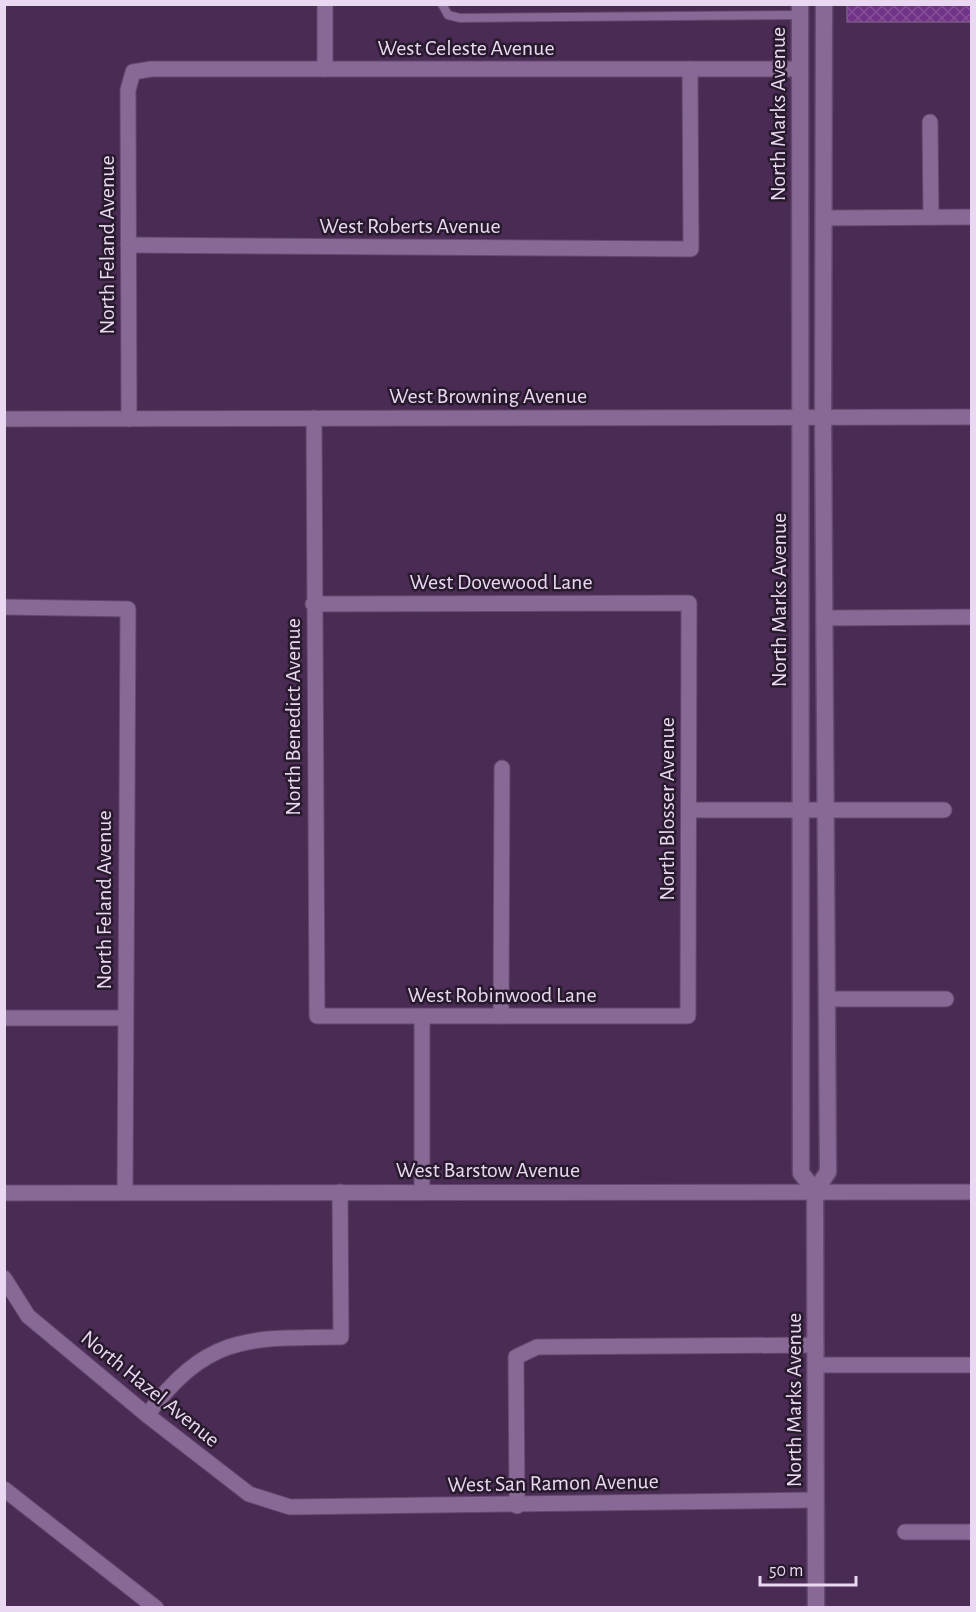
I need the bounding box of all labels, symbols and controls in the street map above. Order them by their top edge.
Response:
street label: North Marks Avenue [767,27,789,201]
street label: West Celeste Avenue [377,37,555,59]
street label: North Feland Avenue [96,155,118,335]
street label: West Roberts Avenue [319,215,501,237]
street label: West Browning Avenue [389,385,587,407]
street label: North Marks Avenue [768,513,790,687]
street label: West Dovewood Lane [409,571,593,593]
street label: North Benedict Avenue [282,618,304,816]
street label: North Blosser Avenue [656,717,678,901]
street label: North Feland Avenue [93,810,115,990]
street label: West Robinwood Lane [407,984,597,1006]
street label: West Barstow Avenue [396,1159,580,1181]
street label: North Marks Avenue [783,1313,805,1487]
street label: North Hazel Avenue [77,1326,224,1451]
street label: West San Ramon Avenue [447,1470,659,1496]
scale bar [760,1549,856,1587]
text: 50 m [769,1562,803,1580]

